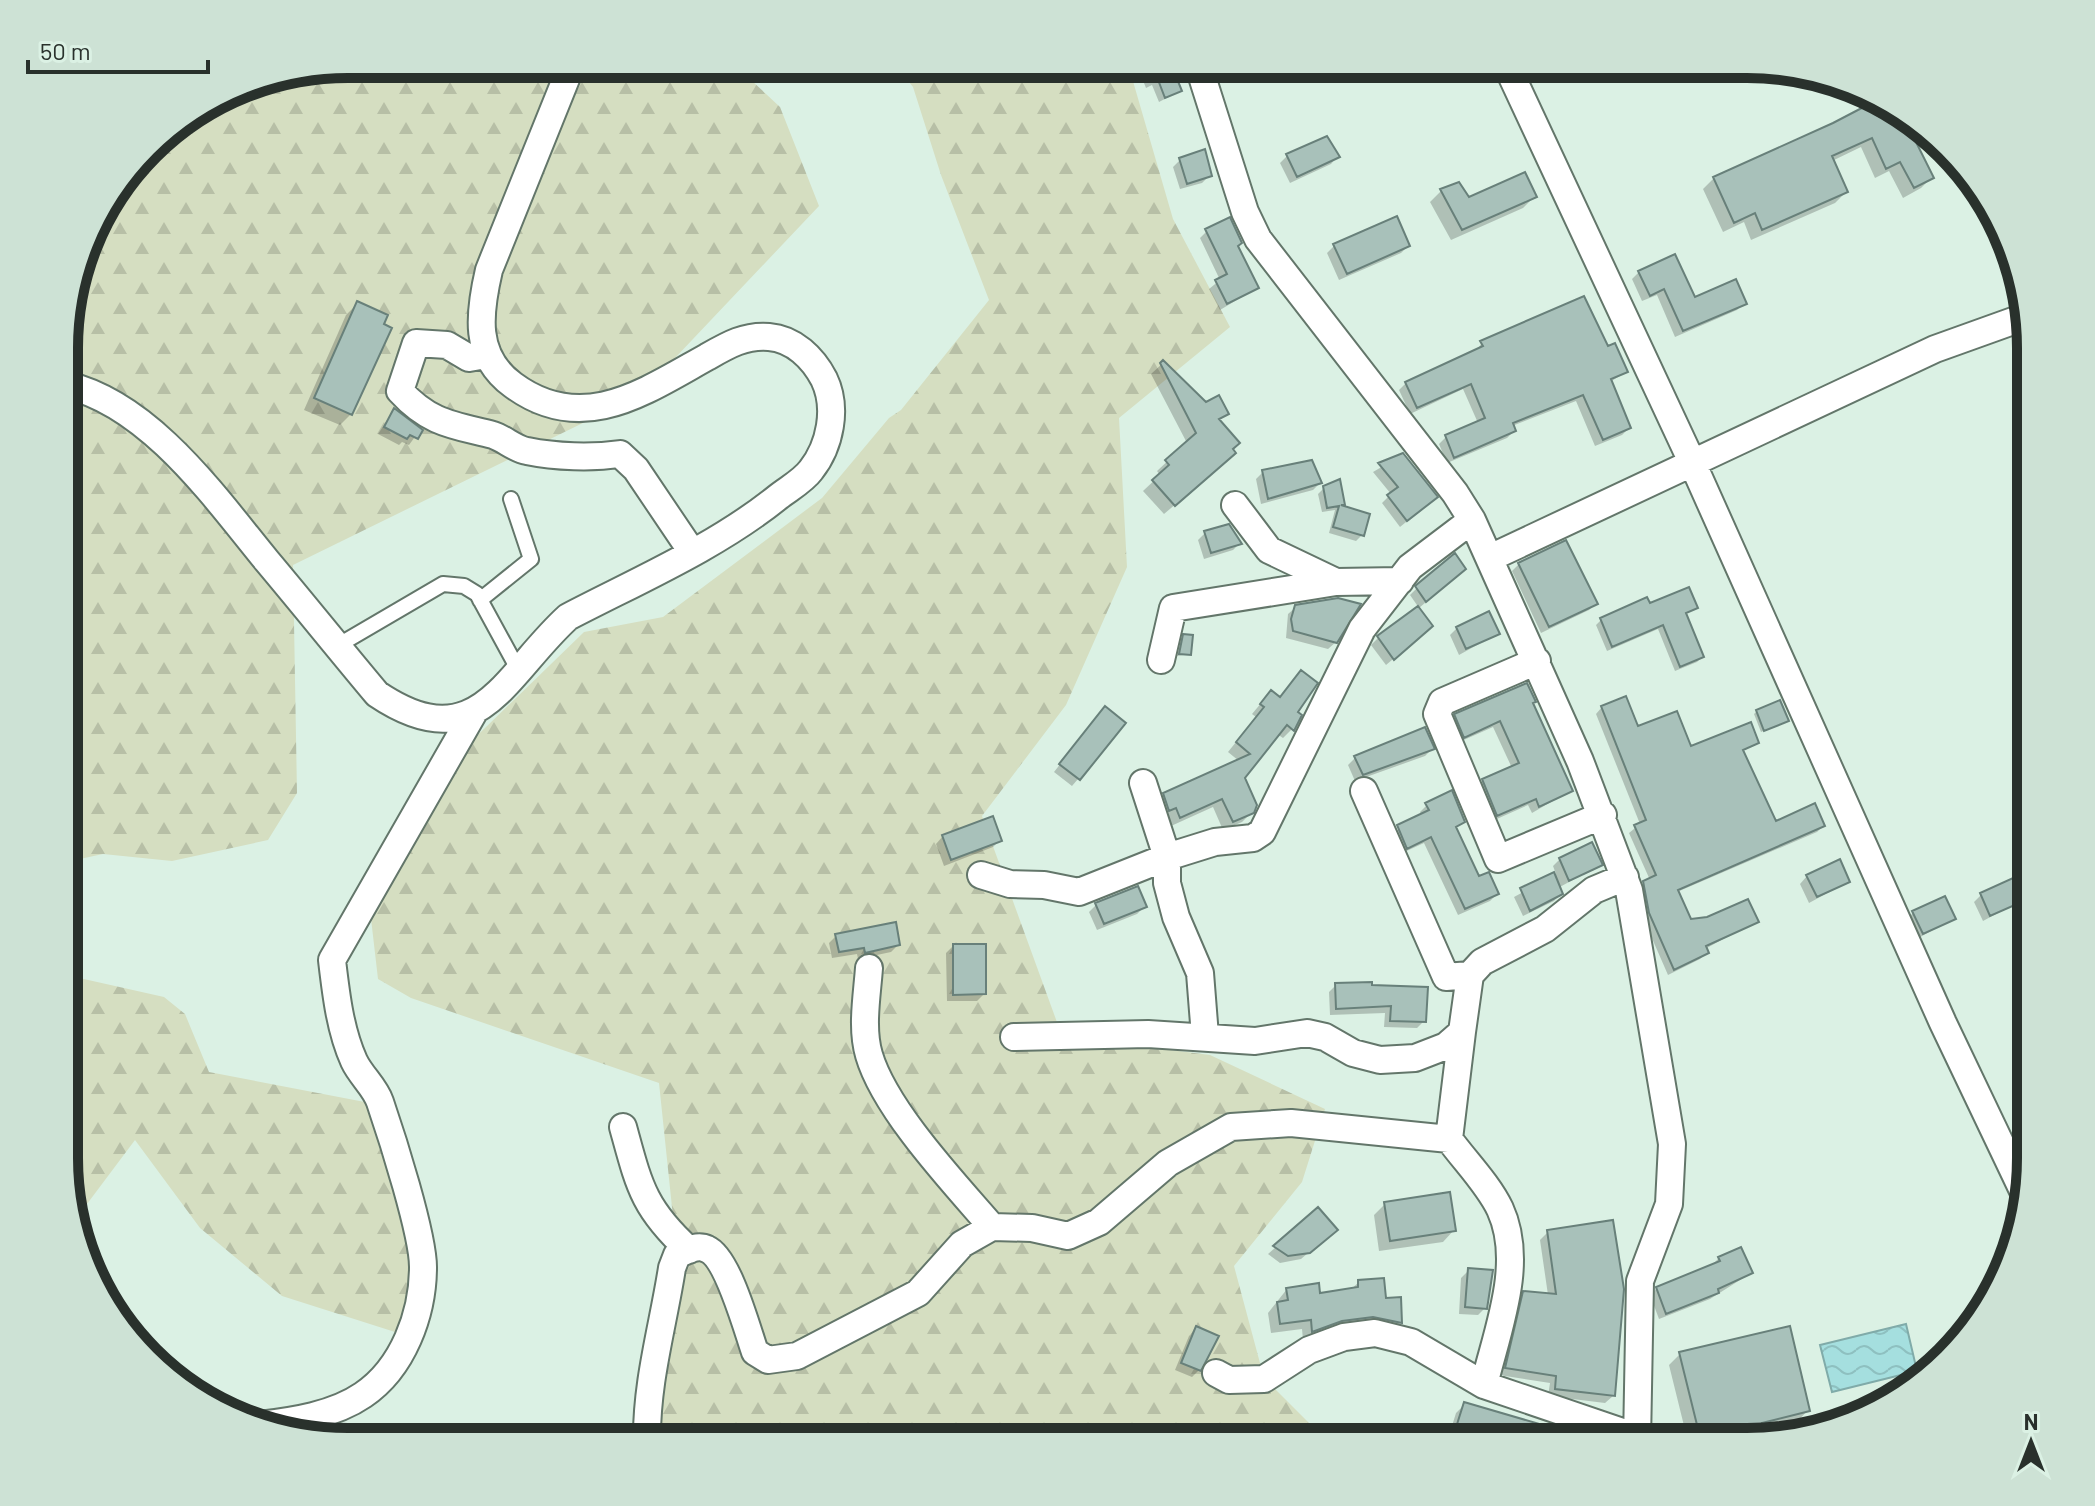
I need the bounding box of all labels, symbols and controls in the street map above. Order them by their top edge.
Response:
scale bar [28,24,208,74]
text: 50 m [40,36,91,65]
north arrow [1991,1402,2071,1482]
text: N [2024,1408,2038,1434]

